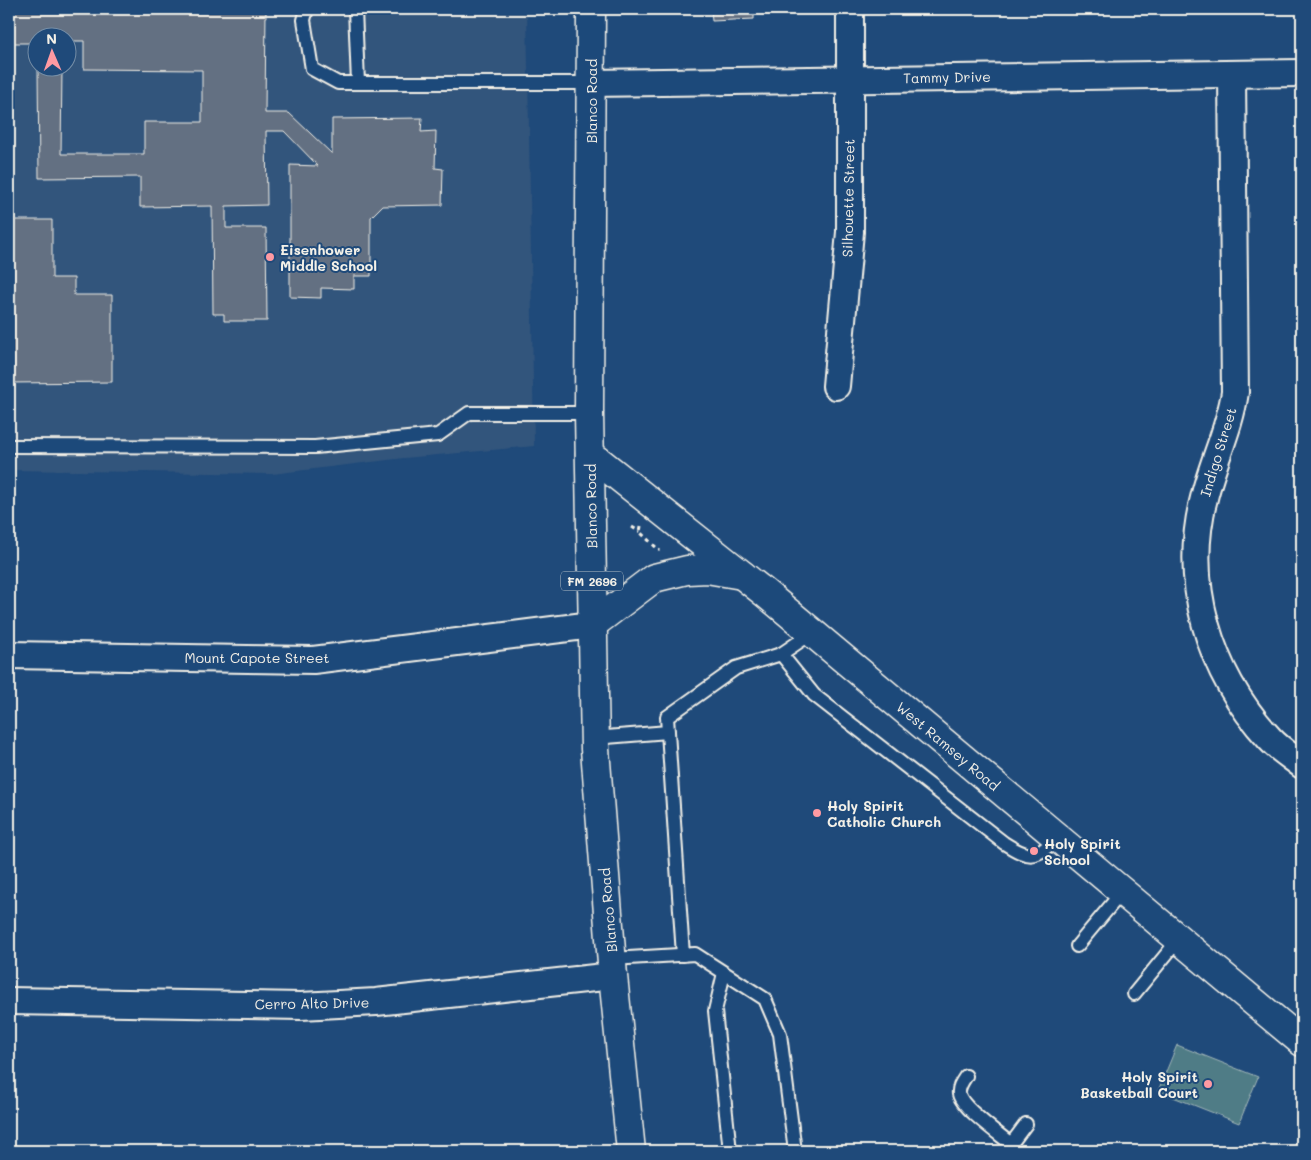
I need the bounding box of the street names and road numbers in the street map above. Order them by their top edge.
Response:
street label: Blanco Road [582,59,601,143]
street label: Tammy Drive [903,67,991,87]
street label: Silhouette Street [837,139,859,257]
street label: Indigo Street [1195,405,1241,499]
street label: Blanco Road [581,463,601,548]
road number: FM 2696 [561,572,623,590]
street label: Mount Capote Street [184,648,330,667]
street label: West Ramsey Road [892,697,1004,795]
street label: Blanco Road [595,867,621,953]
street label: Cerro Alto Drive [255,993,369,1013]

